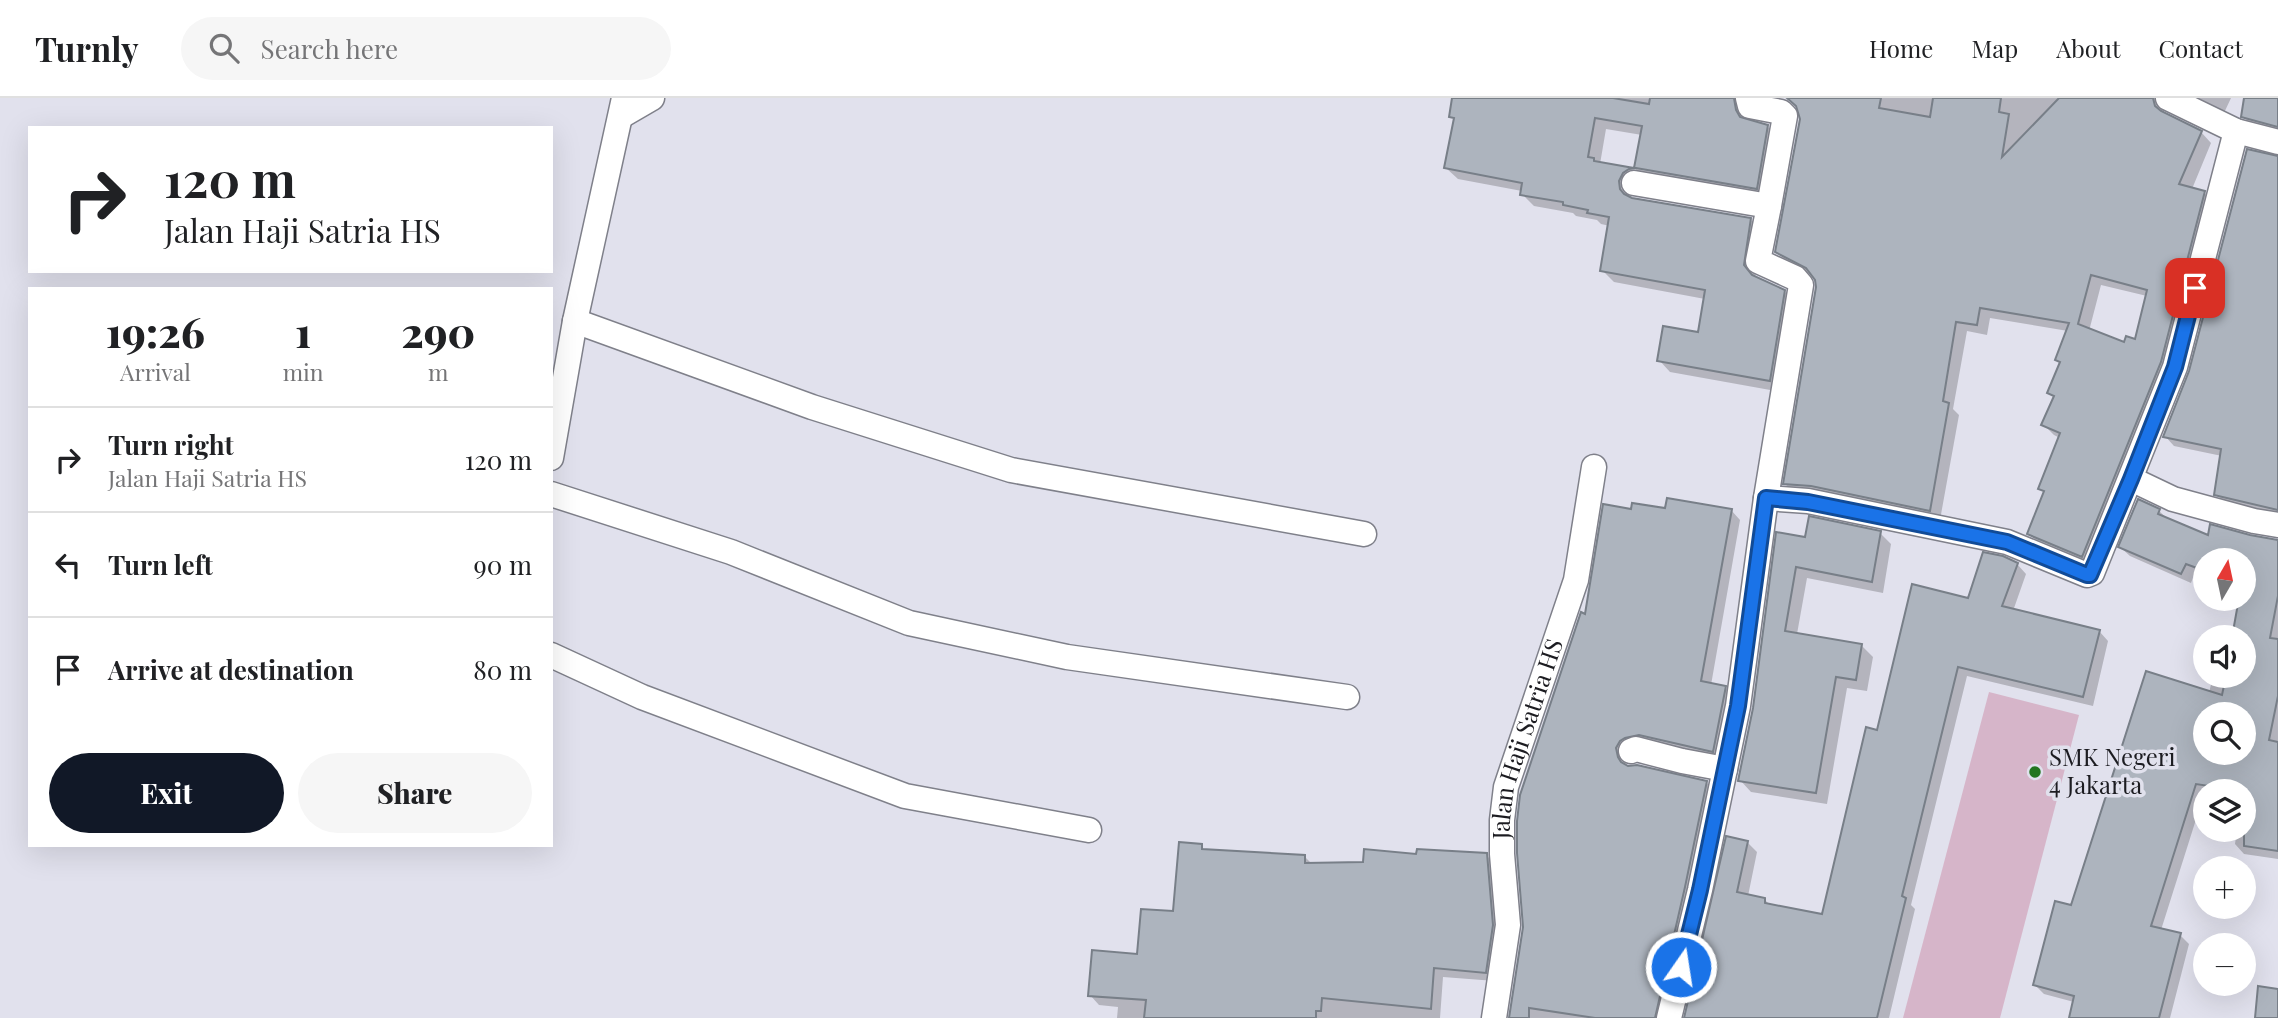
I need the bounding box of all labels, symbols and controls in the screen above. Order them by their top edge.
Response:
search box [181,17,671,80]
text: Turnly [35,26,139,70]
icon: search [205,29,243,67]
text: Search here [261,31,398,66]
text: Home [1869,32,1933,64]
text: Map [1971,32,2018,64]
text: About [2056,32,2120,64]
text: Contact [2158,32,2243,64]
text: 120 m [164,145,296,210]
icon: right [49,154,140,245]
text: Jalan Haji Satria HS [164,208,441,251]
pin [2165,258,2225,318]
icon: arrive [2176,269,2214,307]
text: 19:26 [106,303,205,359]
text: 1 [295,303,311,359]
text: 290 [401,303,475,359]
text: Arrival [120,356,191,387]
text: min [283,356,324,387]
text: m [428,356,448,387]
text: Turn right [108,427,234,462]
icon: right [49,441,87,479]
text: 120 m [465,442,532,477]
text: Jalan Haji Satria HS [108,462,307,493]
icon: left [49,546,87,584]
text: Turn left [108,547,213,582]
text: 90 m [474,547,532,582]
north arrow [2193,548,2256,611]
map controls [2193,548,2256,996]
button: sound [2193,625,2256,688]
street label: Jalan Haji Satria HS [1484,634,1569,840]
icon: arrive [49,651,87,689]
text: Arrive at destination [108,652,354,687]
text: 80 m [473,652,532,687]
button: search [2193,702,2256,765]
place label: SMK Negeri 4 Jakarta [2049,740,2176,800]
button: Exit [49,753,284,833]
button: Share [298,753,532,833]
marker: SMK Negeri 4 Jakarta [2027,764,2043,780]
button: layers [2193,779,2256,842]
button: + [2193,856,2256,919]
position arrow [1644,930,1718,1004]
button: − [2193,933,2256,996]

